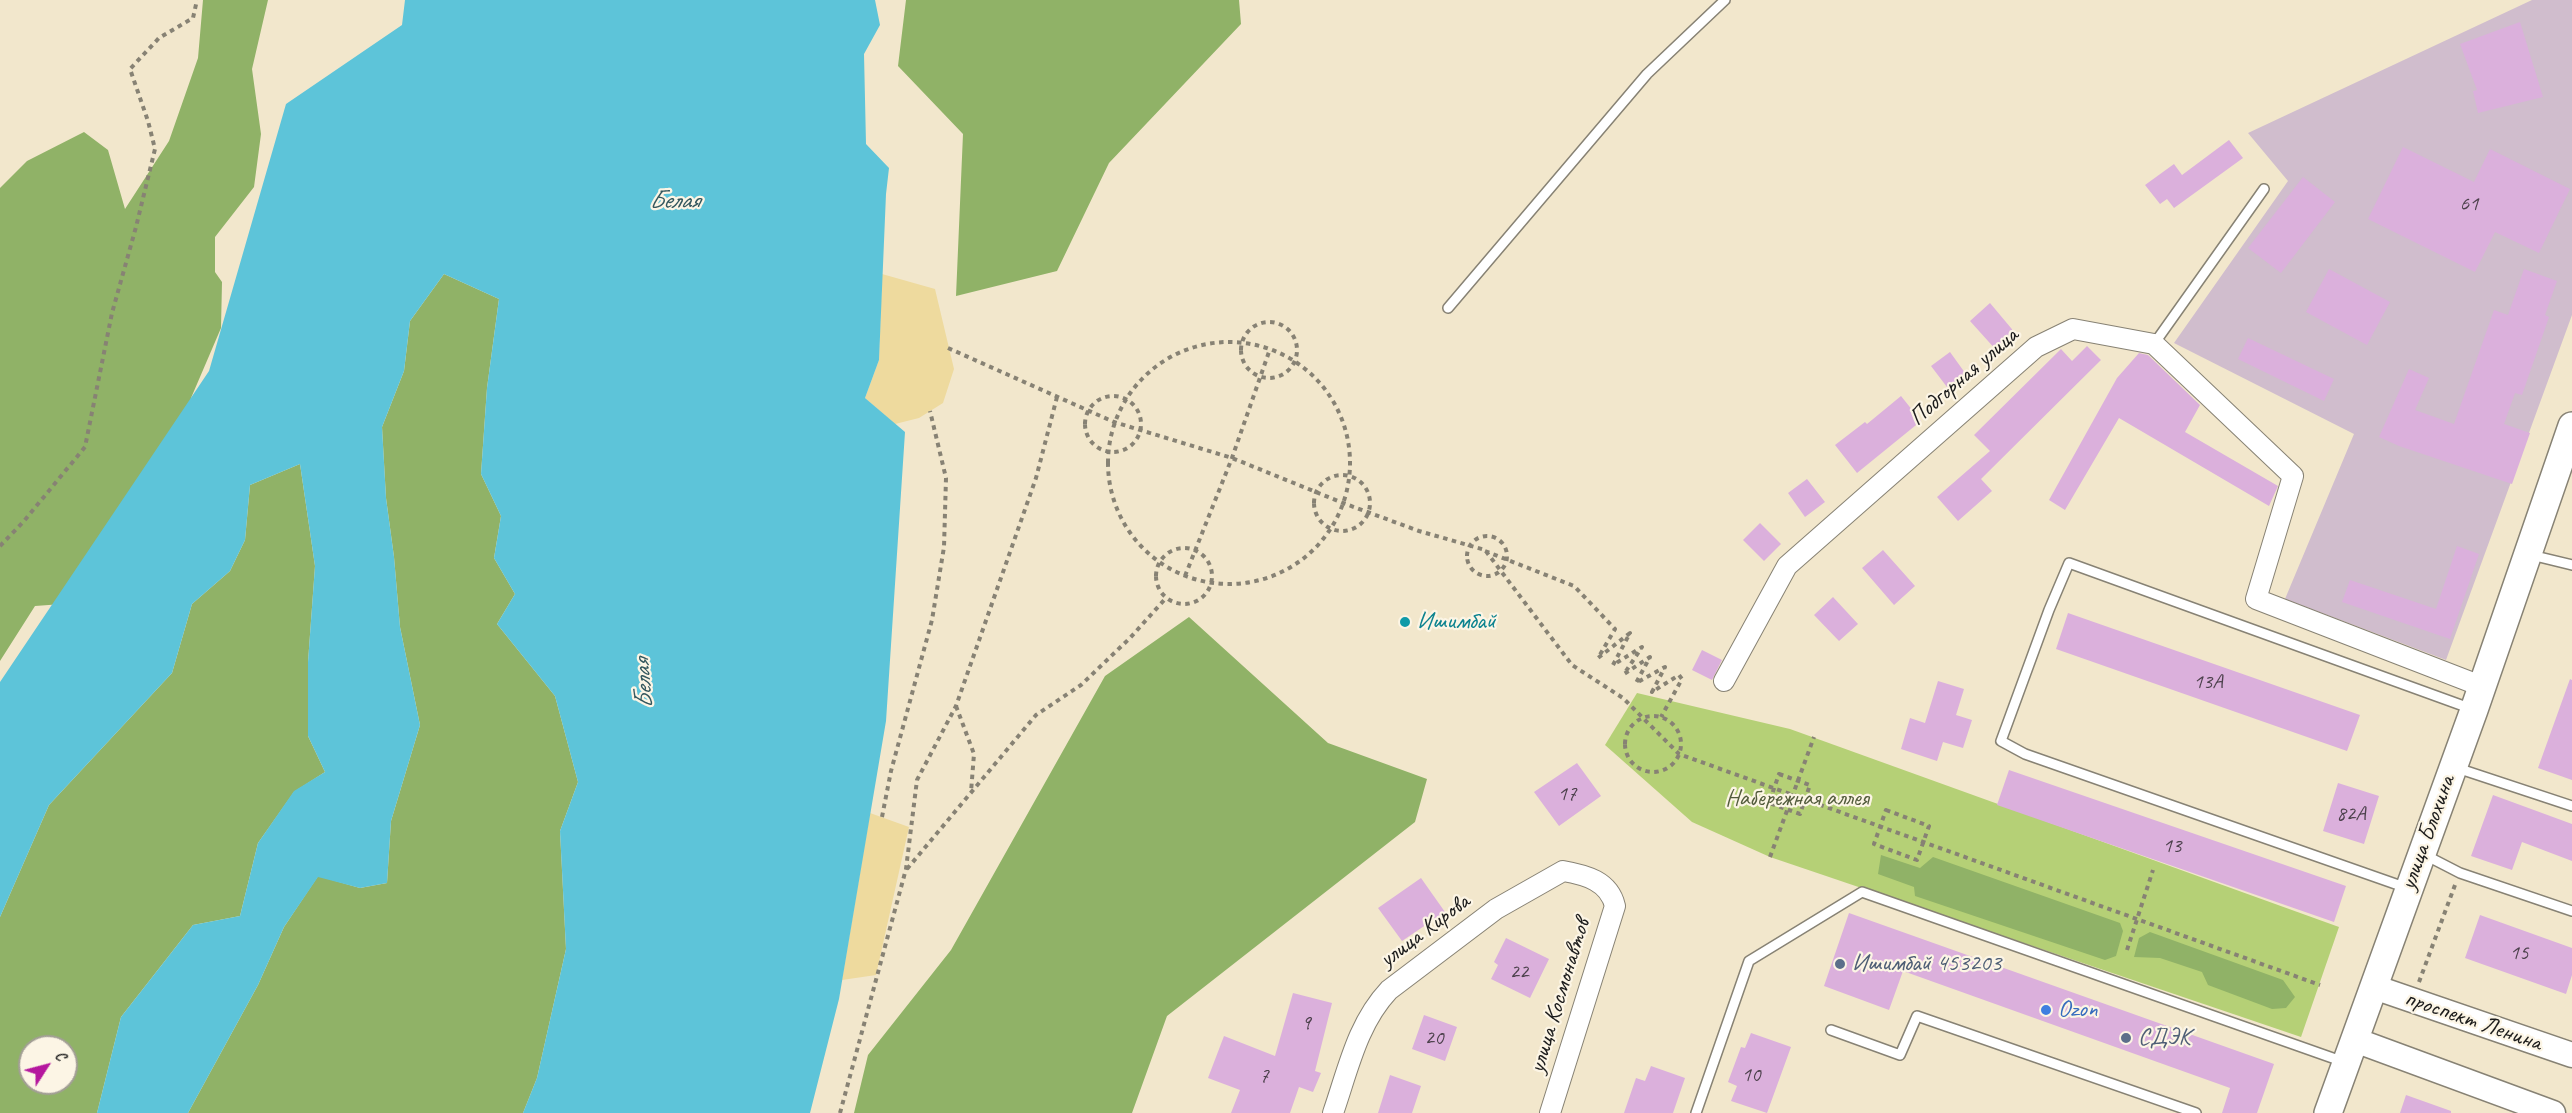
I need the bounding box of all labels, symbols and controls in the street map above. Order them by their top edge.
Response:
water label: Белая [649,185,699,217]
house number: 61 [2460,191,2478,217]
street label: Подгорная улица [1903,322,2025,432]
place label: Ишимбай [1417,608,1496,636]
marker: Ишимбай [1398,615,1412,629]
water label: Белая [627,658,661,710]
house number: 13А [2193,669,2223,695]
street label: улица Блохина [2394,772,2462,894]
house number: 17 [1558,781,1576,807]
park label: Набережная аллея [1725,785,1869,813]
house number: 82А [2336,801,2366,827]
house number: 13 [2163,833,2181,859]
street label: улица Кирова [1374,888,1476,974]
street label: улица Космонавтов [1523,915,1597,1077]
house number: 15 [2510,940,2528,966]
place label: Ишимбай 453203 [1852,950,2001,978]
marker: Ишимбай 453203 [1833,957,1847,971]
house number: 22 [1510,959,1528,985]
street label: проспект Ленина [2401,984,2545,1058]
place label: Ozon [2058,996,2097,1024]
marker: Ozon [2039,1003,2053,1017]
house number: 9 [1301,1010,1311,1036]
place label: СДЭК [2138,1024,2191,1052]
house number: 20 [1425,1025,1443,1051]
marker: СДЭК [2119,1031,2133,1045]
north arrow [18,1035,78,1095]
text: С [51,1047,71,1065]
house number: 10 [1742,1062,1760,1088]
house number: 7 [1259,1063,1269,1089]

